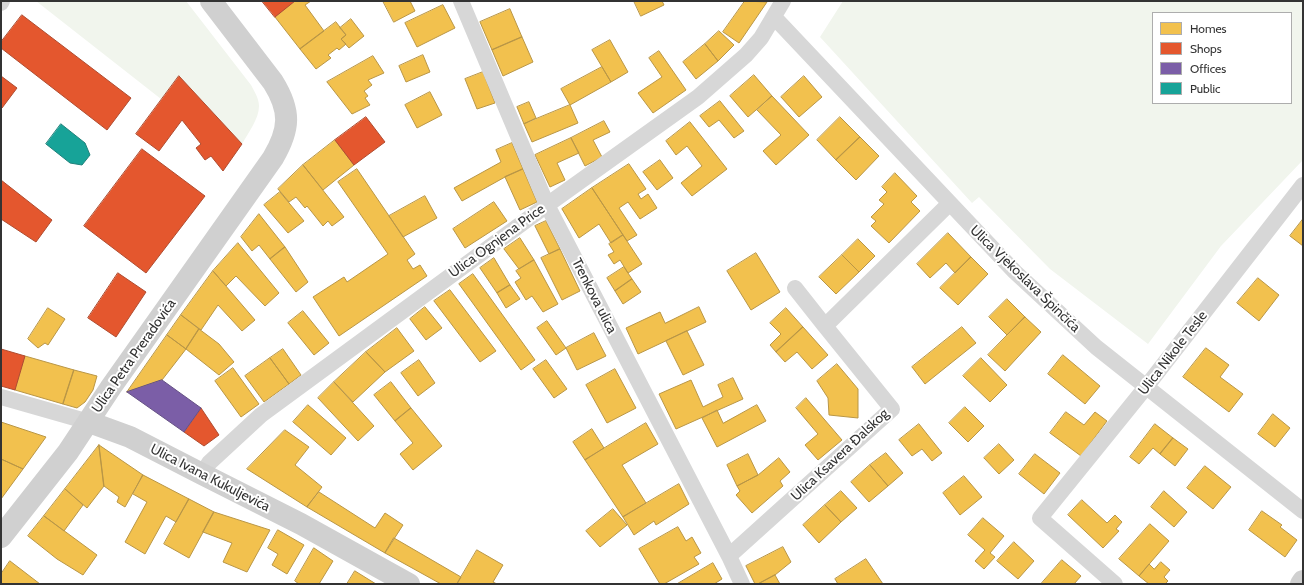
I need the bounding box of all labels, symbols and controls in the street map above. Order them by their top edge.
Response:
legend [1152,12,1292,104]
text: Homes [1190,21,1227,36]
text: Shops [1190,41,1222,56]
text: Offices [1190,61,1226,76]
text: Public [1190,81,1221,96]
street label: Ulica Ognjena Price [446,201,548,281]
street label: Ulica Vjekoslava Špinčića [966,222,1084,336]
street label: Trenkova ulica [568,255,620,337]
street label: Ulica Petra Preradovića [88,296,180,416]
street label: Ulica Nikole Tesle [1135,308,1211,398]
street label: Ulica Ksavera Đalskog [788,405,892,505]
street label: Ulica Ivana Kukuljevića [147,441,273,515]

